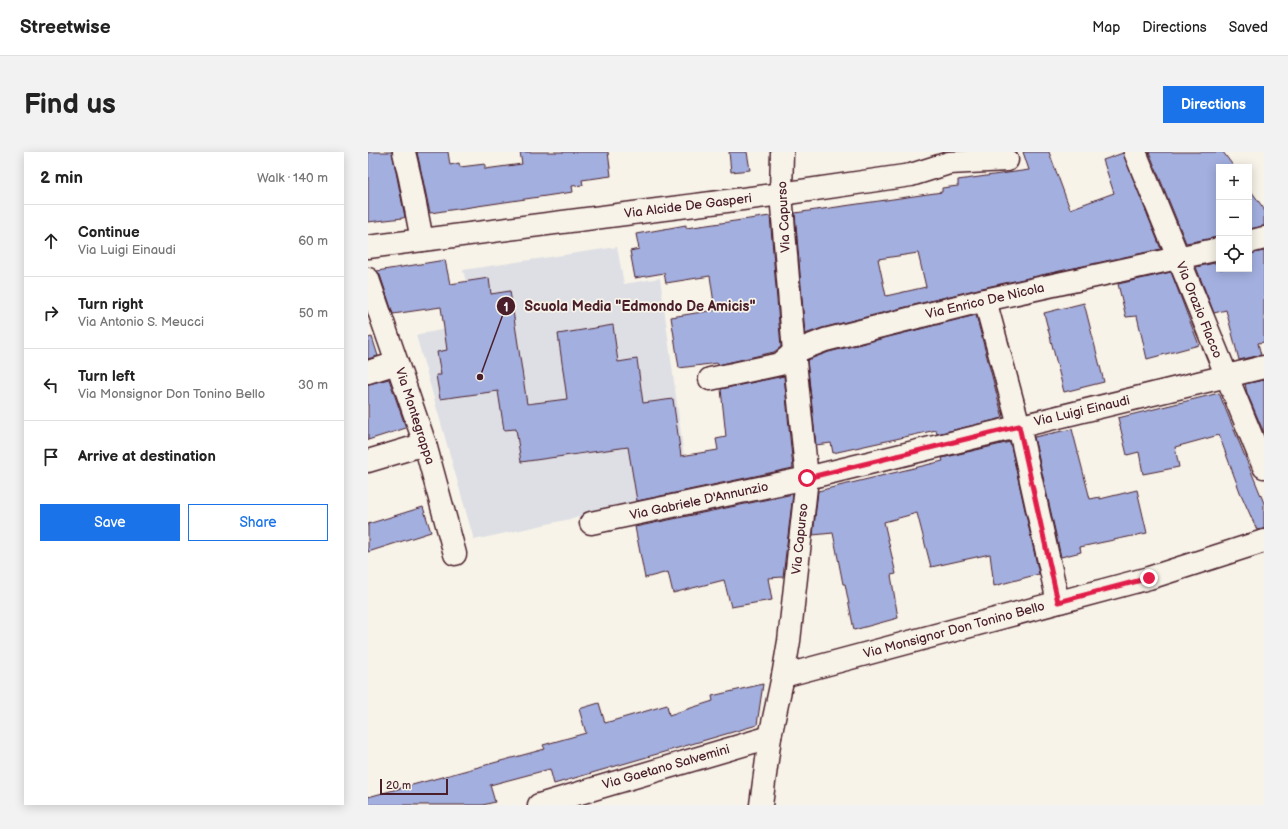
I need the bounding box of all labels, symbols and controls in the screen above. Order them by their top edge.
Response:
text: Streetwise [20,16,111,39]
text: Map [1092,19,1120,36]
text: Directions [1142,19,1207,36]
text: Saved [1229,19,1268,36]
button: Directions [1163,86,1264,123]
text: Find us [24,88,116,121]
map controls [1216,164,1252,272]
button: + [1216,164,1252,200]
text: 2 min [40,168,83,188]
text: Walk · 140 m [257,170,328,186]
street label: Via Capurso [774,181,794,253]
street label: Via Alcide De Gasperi [623,190,753,222]
button: − [1216,200,1252,236]
text: Continue [78,223,140,242]
icon: ahead [40,230,62,252]
text: 60 m [298,233,328,249]
button: locate [1216,236,1252,272]
text: Via Luigi Einaudi [78,242,176,258]
street label: Via Orazio Flacco [1172,259,1226,361]
street label: Via Enrico De Nicola [924,280,1046,322]
callout: Scuola Media "Edmondo De Amicis" [496,293,763,319]
text: Turn right [78,295,143,314]
text: Scuola Media "Edmondo De Amicis" [525,298,755,315]
text: 1 [503,300,509,315]
icon: right [40,302,62,324]
text: 50 m [299,305,328,321]
text: Via Antonio S. Meucci [78,314,204,330]
street label: Via Montegrappa [392,366,438,466]
text: Turn left [78,367,135,386]
icon: left [40,374,62,396]
text: 30 m [298,377,328,393]
text: Via Monsignor Don Tonino Bello [78,386,265,402]
street label: Via Luigi Einaudi [1033,392,1131,430]
icon: arrive [40,446,62,468]
text: Arrive at destination [78,447,216,466]
route start [798,469,816,487]
street label: Via Gabriele D'Annunzio [628,478,770,524]
street label: Via Capurso [788,503,812,575]
button: Save [40,504,180,541]
button: Share [188,504,328,541]
route end [1140,569,1158,587]
street label: Via Monsignor Don Tonino Bello [862,598,1046,662]
street label: Via Gaetano Salvemini [600,741,732,793]
scale bar [380,777,448,796]
text: 20 m [386,779,411,792]

